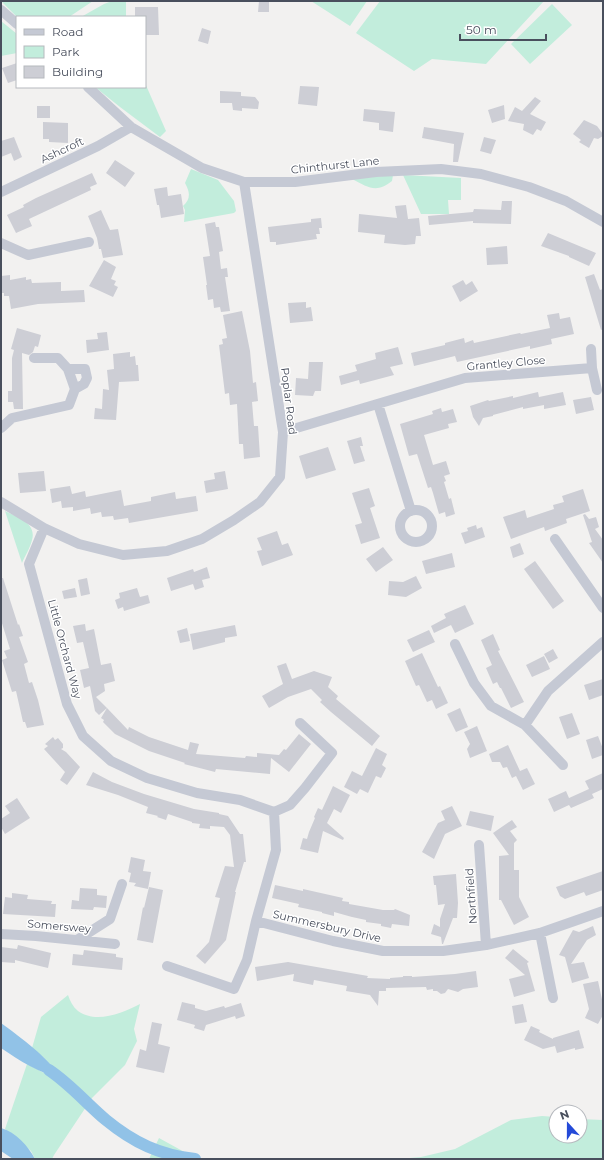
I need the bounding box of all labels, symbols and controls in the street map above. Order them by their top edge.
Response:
legend [16,16,146,88]
scale bar [460,16,546,42]
text: 50 m [466,22,497,37]
text: Road [52,24,83,39]
text: Park [52,44,80,59]
text: Building [52,64,103,79]
street label: Ashcroft [38,134,86,166]
street label: Chinthurst Lane [290,153,380,177]
street label: Grantley Close [466,353,546,373]
street label: Poplar Road [278,367,300,435]
street label: Little Orchard Way [45,598,85,700]
street label: Northfield [462,868,480,924]
street label: Summersbury Drive [271,907,383,945]
street label: Somerswey [27,916,91,936]
north arrow [548,1104,588,1144]
text: N [558,1107,571,1123]

